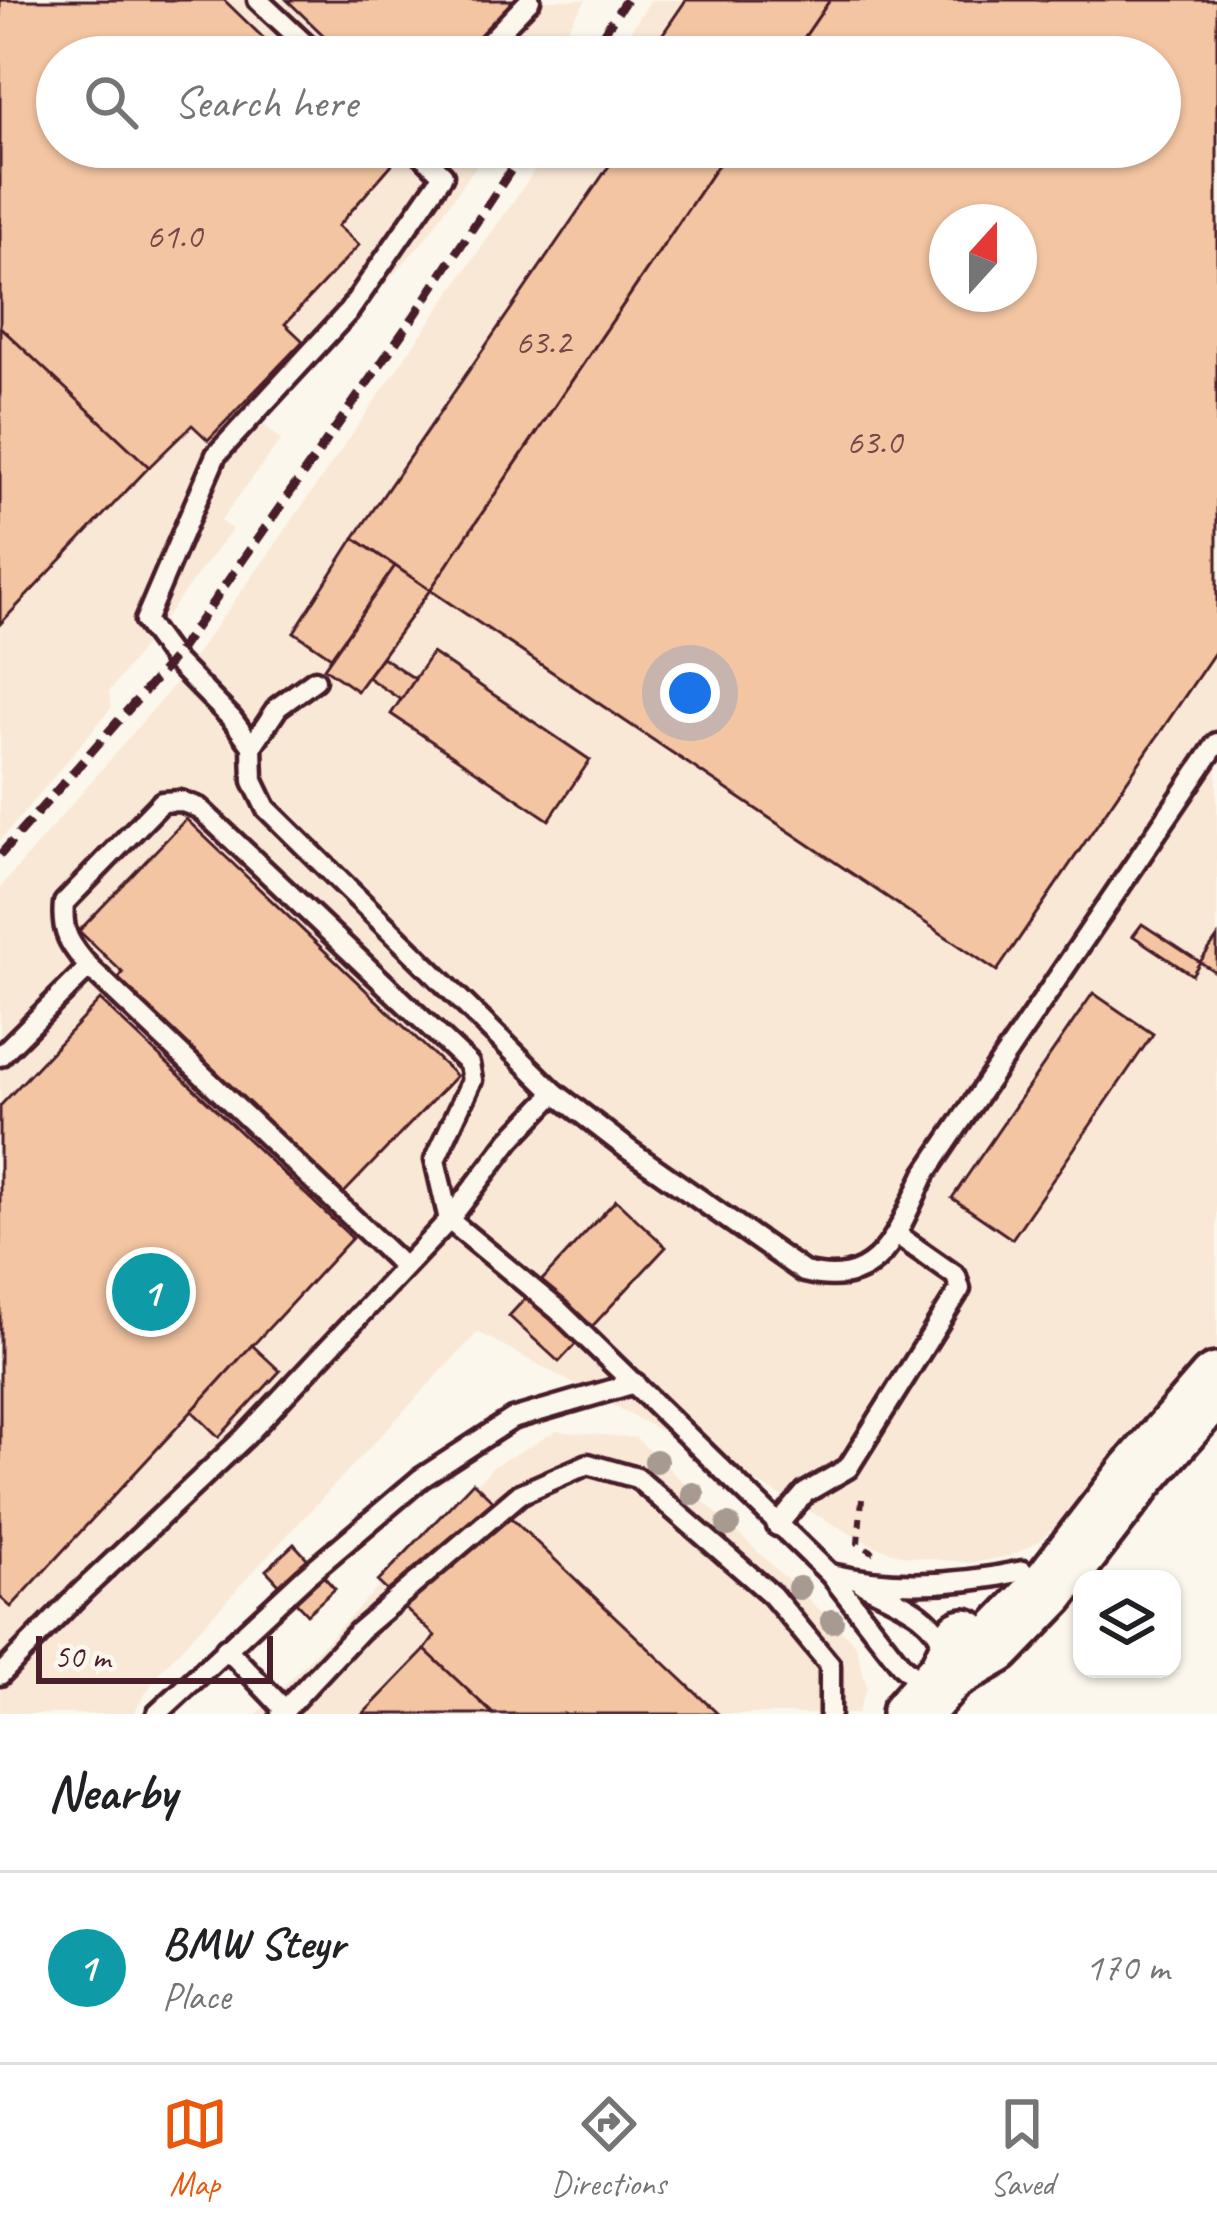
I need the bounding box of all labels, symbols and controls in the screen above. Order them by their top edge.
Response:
search box [36,36,1181,168]
icon: search [78,69,144,135]
text: Search here [174,74,357,131]
north arrow [929,204,1037,312]
house number: 61.0 [146,213,205,259]
house number: 63.2 [515,319,574,365]
house number: 63.0 [846,419,905,465]
your location [660,663,720,723]
pin: 1 [112,1247,190,1337]
map controls [1073,1570,1181,1678]
button: layers [1073,1570,1181,1678]
scale bar [36,1630,273,1683]
text: 50 m [54,1636,110,1678]
text: Nearby [48,1760,176,1824]
text: BMW Steyr [162,1915,344,1972]
text: 1 [78,1943,96,1992]
text: 170 m [1085,1943,1169,1992]
text: Place [162,1972,230,2021]
tab: Map [162,2091,228,2205]
tab: Directions [551,2091,666,2205]
tab: Saved [989,2091,1055,2205]

